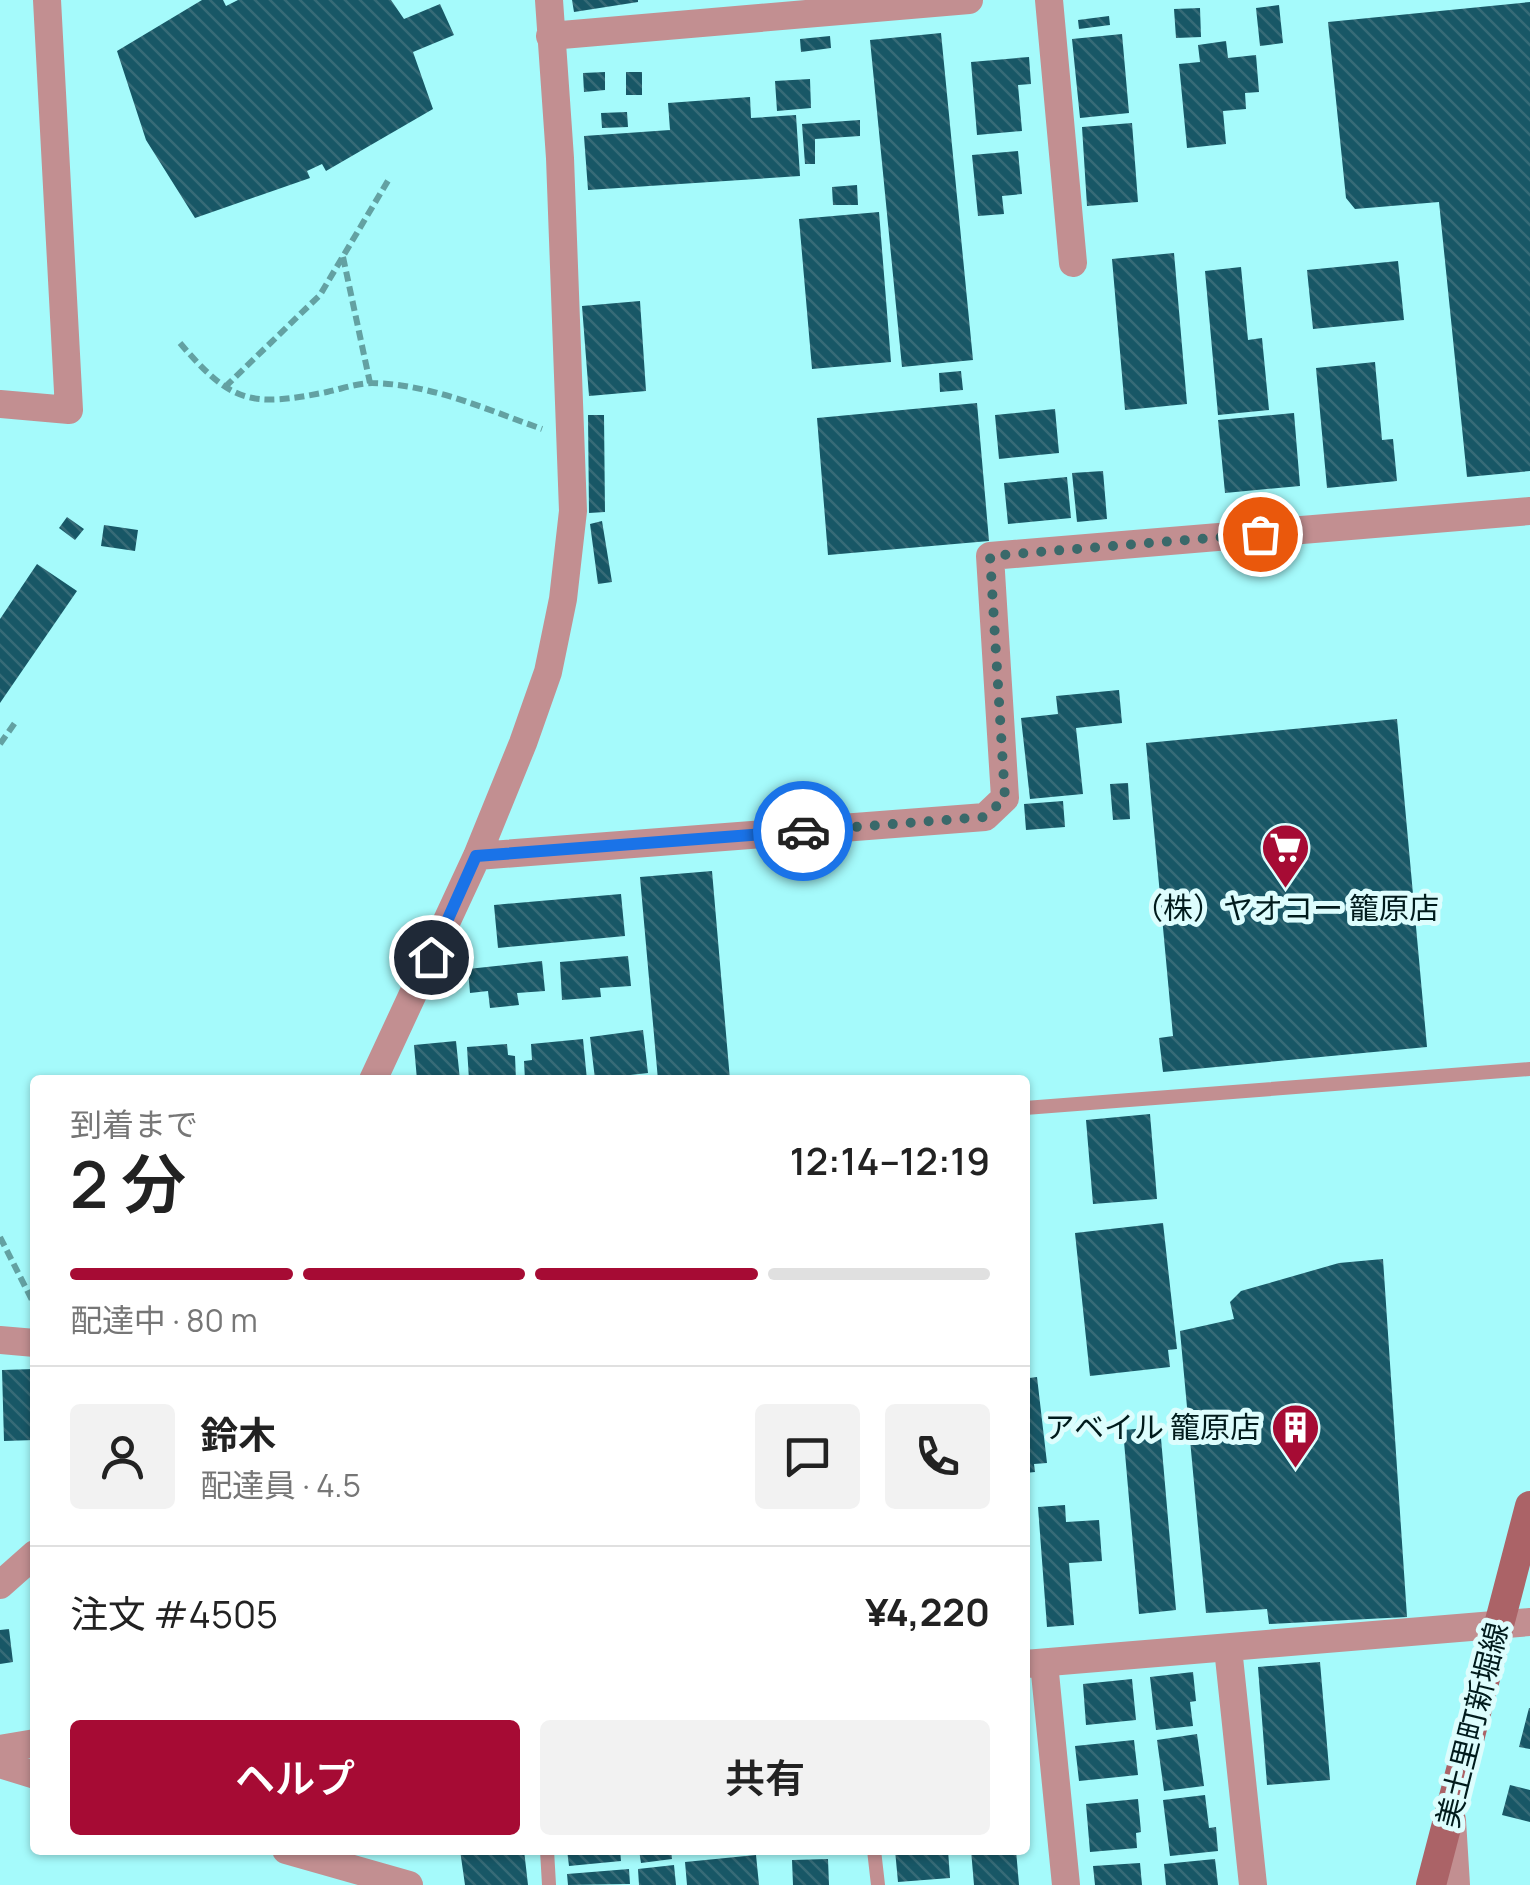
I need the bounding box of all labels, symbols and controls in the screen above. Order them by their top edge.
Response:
pin [1218,492,1303,577]
icon: bag [1233,507,1288,562]
courier [753,781,853,881]
icon: car [776,804,831,859]
supermarket icon: （株）ヤオコー 籠原店 [1260,822,1312,890]
place label: （株）ヤオコー 籠原店 [1133,887,1439,928]
pin [389,915,474,1000]
icon: home [404,930,459,985]
text: 到着まで [70,1102,198,1146]
text: 12:14–12:19 [790,1134,990,1186]
text: 2 分 [70,1139,186,1228]
text: 配達中 · 80 m [70,1298,258,1342]
building icon: アベイル 籠原店 [1269,1402,1321,1470]
button: person [70,1404,175,1509]
button: chat [755,1404,860,1509]
button: phone [885,1404,990,1509]
place label: アベイル 籠原店 [1045,1406,1260,1447]
text: 鈴木 [200,1408,276,1460]
text: 配達員 · 4.5 [200,1463,361,1507]
text: ¥4,220 [865,1585,990,1637]
text: 注文 #4505 [70,1587,278,1639]
street label: 美土里町新堀線 [1426,1618,1517,1831]
button: ヘルプ [70,1720,520,1835]
button: 共有 [540,1720,990,1835]

